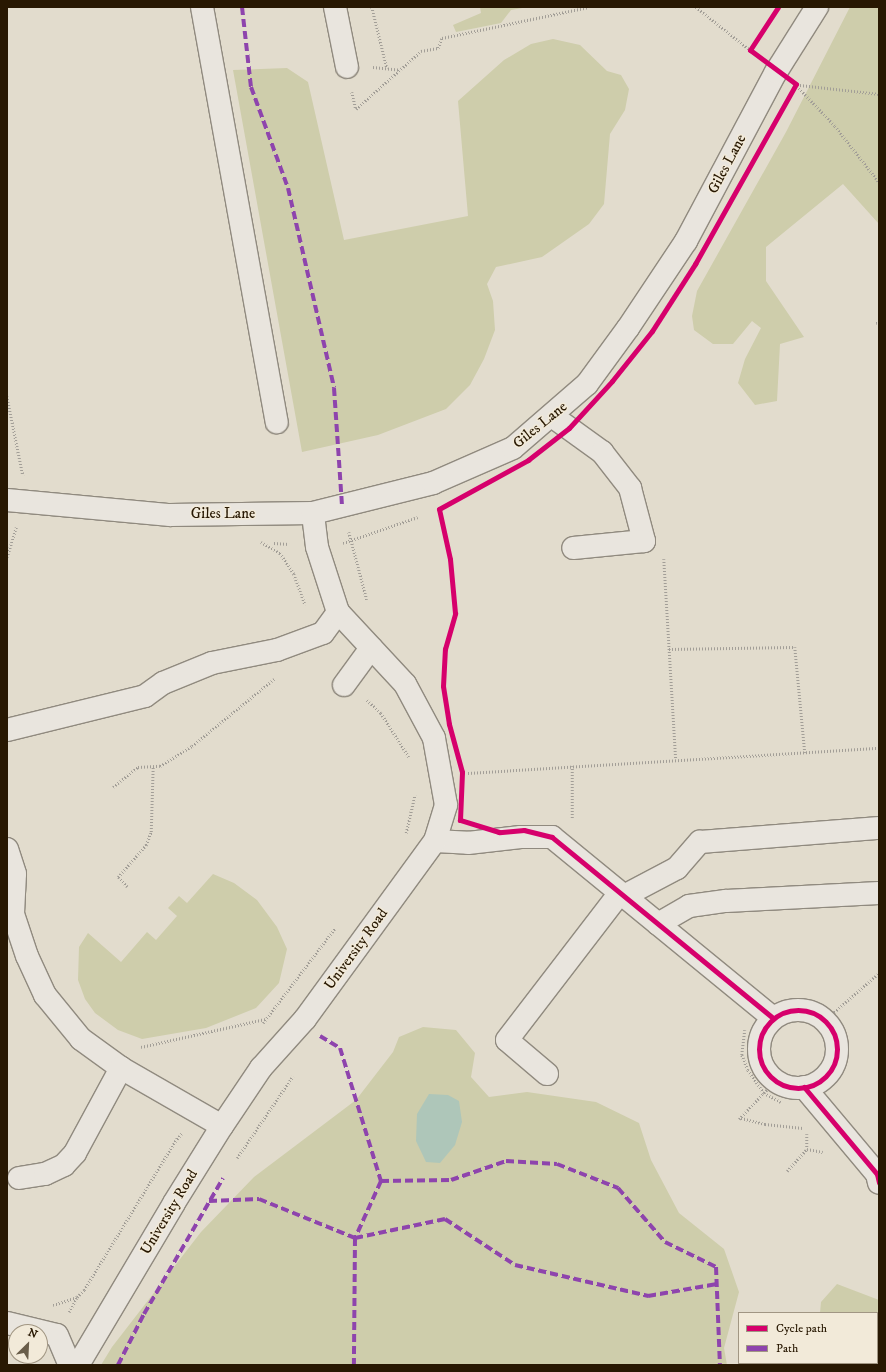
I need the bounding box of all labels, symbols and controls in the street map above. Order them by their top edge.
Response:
street label: Giles Lane [704,131,750,197]
street label: Giles Lane [509,398,571,452]
street label: Giles Lane [191,505,255,523]
street label: University Road [320,905,392,993]
street label: University Road [136,1166,202,1258]
legend [738,1312,878,1364]
text: Cycle path [776,1321,827,1336]
north arrow [8,1324,48,1364]
text: N [26,1326,39,1342]
text: Path [776,1341,798,1356]

